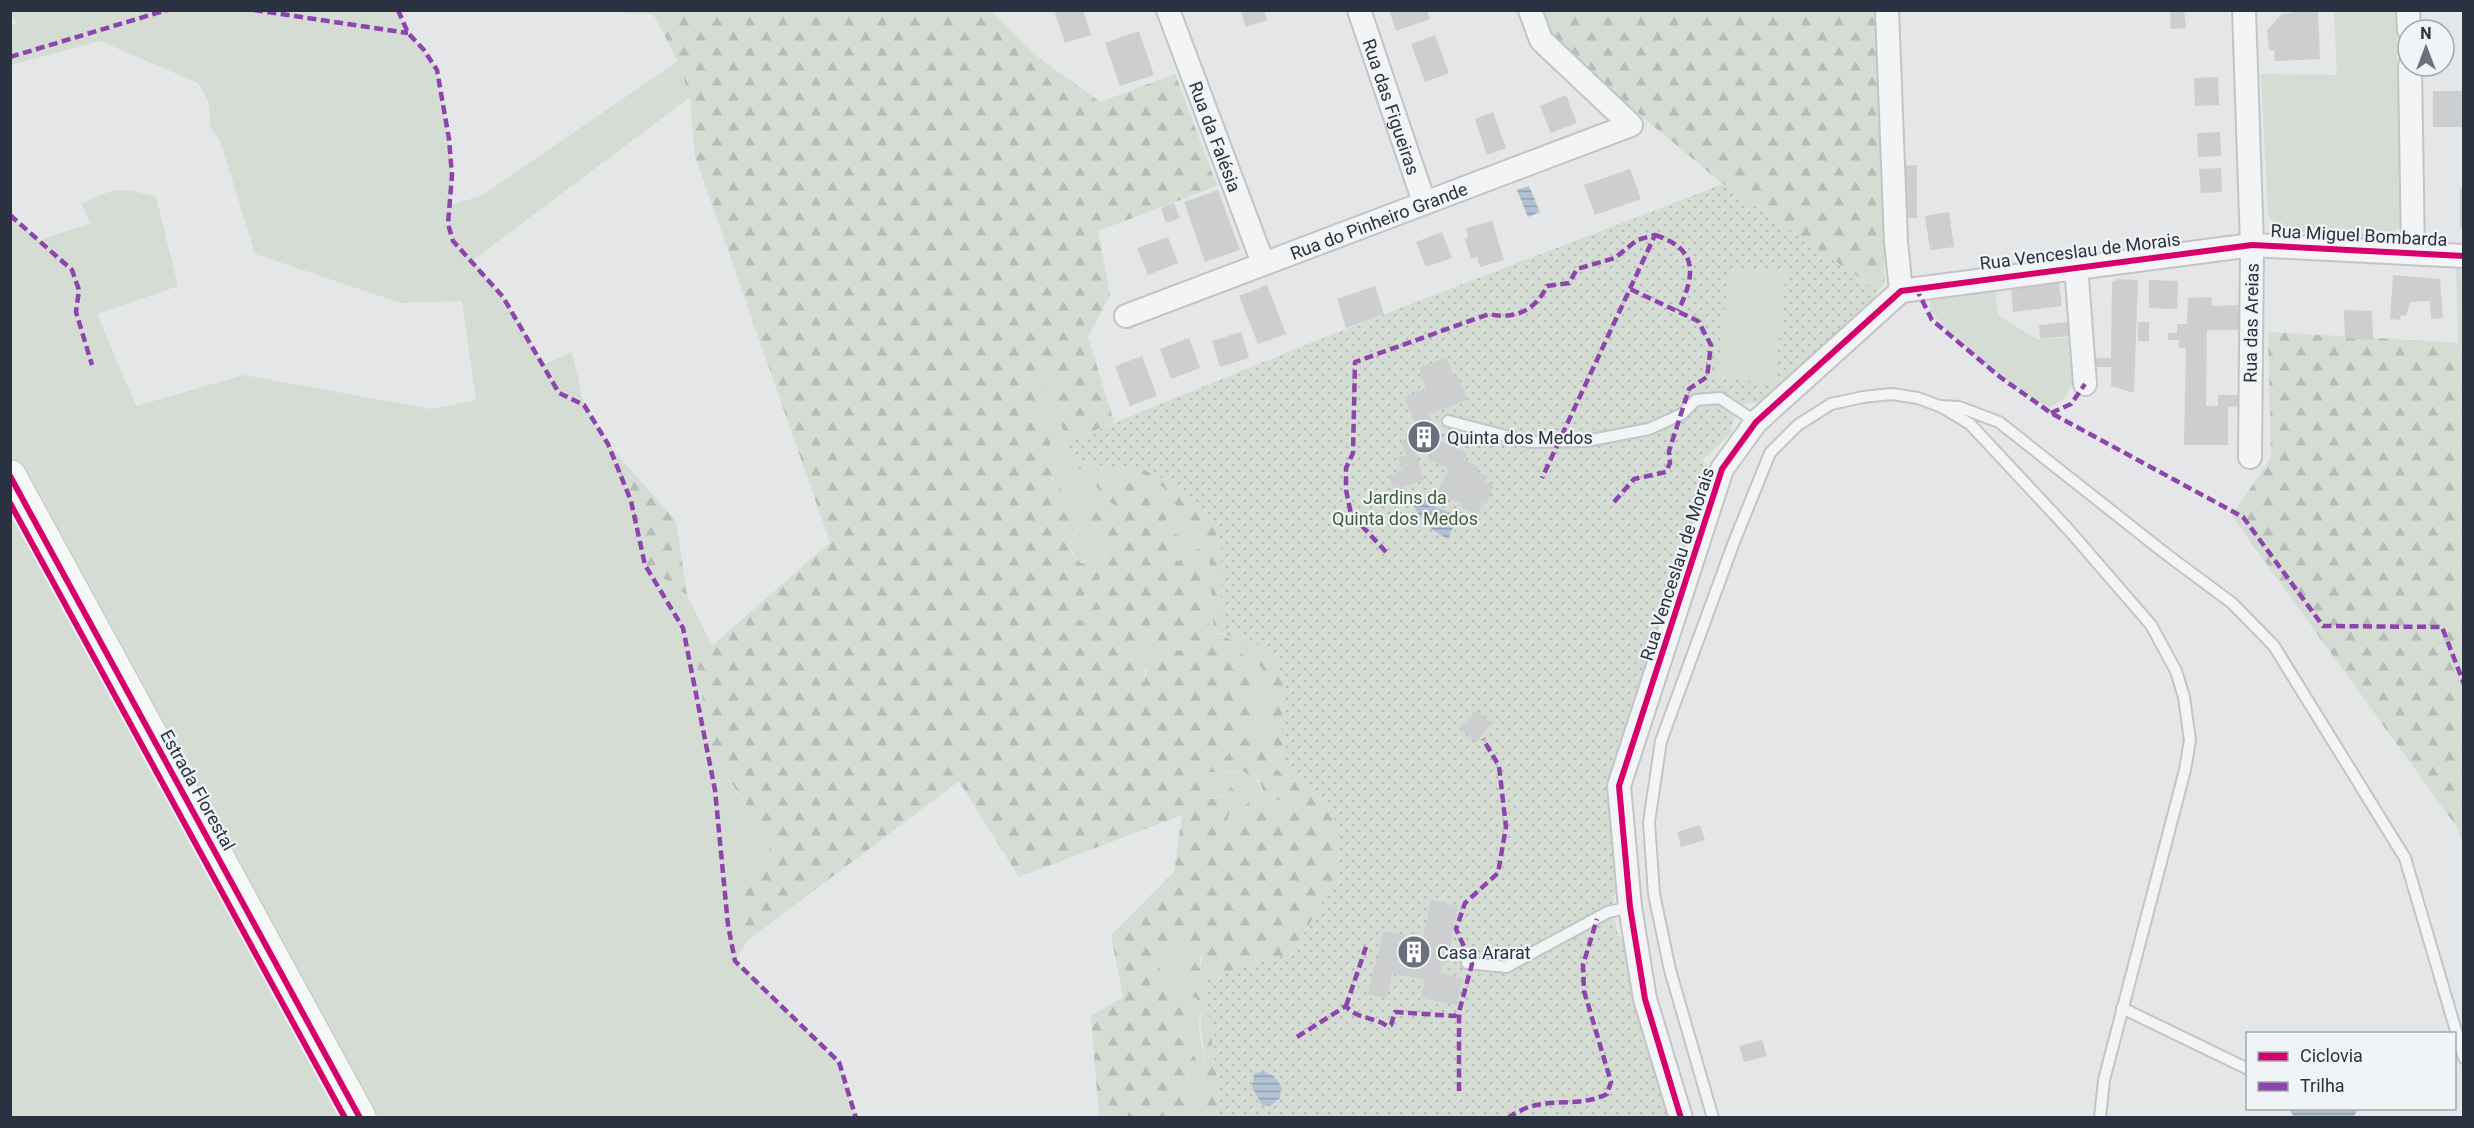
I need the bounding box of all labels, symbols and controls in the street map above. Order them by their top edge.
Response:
north arrow [2396,18,2456,78]
text: N [2420,24,2432,43]
street label: Rua das Figueiras [1359,36,1424,177]
street label: Rua da Falésia [1185,78,1246,195]
street label: Rua do Pinheiro Grande [1287,177,1470,264]
street label: Rua Miguel Bombarda [2270,220,2448,250]
street label: Rua Venceslau de Morais [1978,228,2182,274]
street label: Rua das Areias [2239,263,2263,383]
building icon: Quinta dos Medos [1406,419,1442,455]
place label: Quinta dos Medos [1447,427,1593,448]
street label: Rua Venceslau de Morais [1636,465,1718,663]
park label: Jardins da Quinta dos Medos [1332,487,1478,529]
street label: Estrada Florestal [156,726,240,854]
building icon: Casa Ararat [1396,934,1432,970]
place label: Casa Ararat [1437,942,1531,963]
legend [2246,1032,2456,1110]
text: Ciclovia [2300,1045,2363,1066]
text: Trilha [2300,1075,2345,1096]

